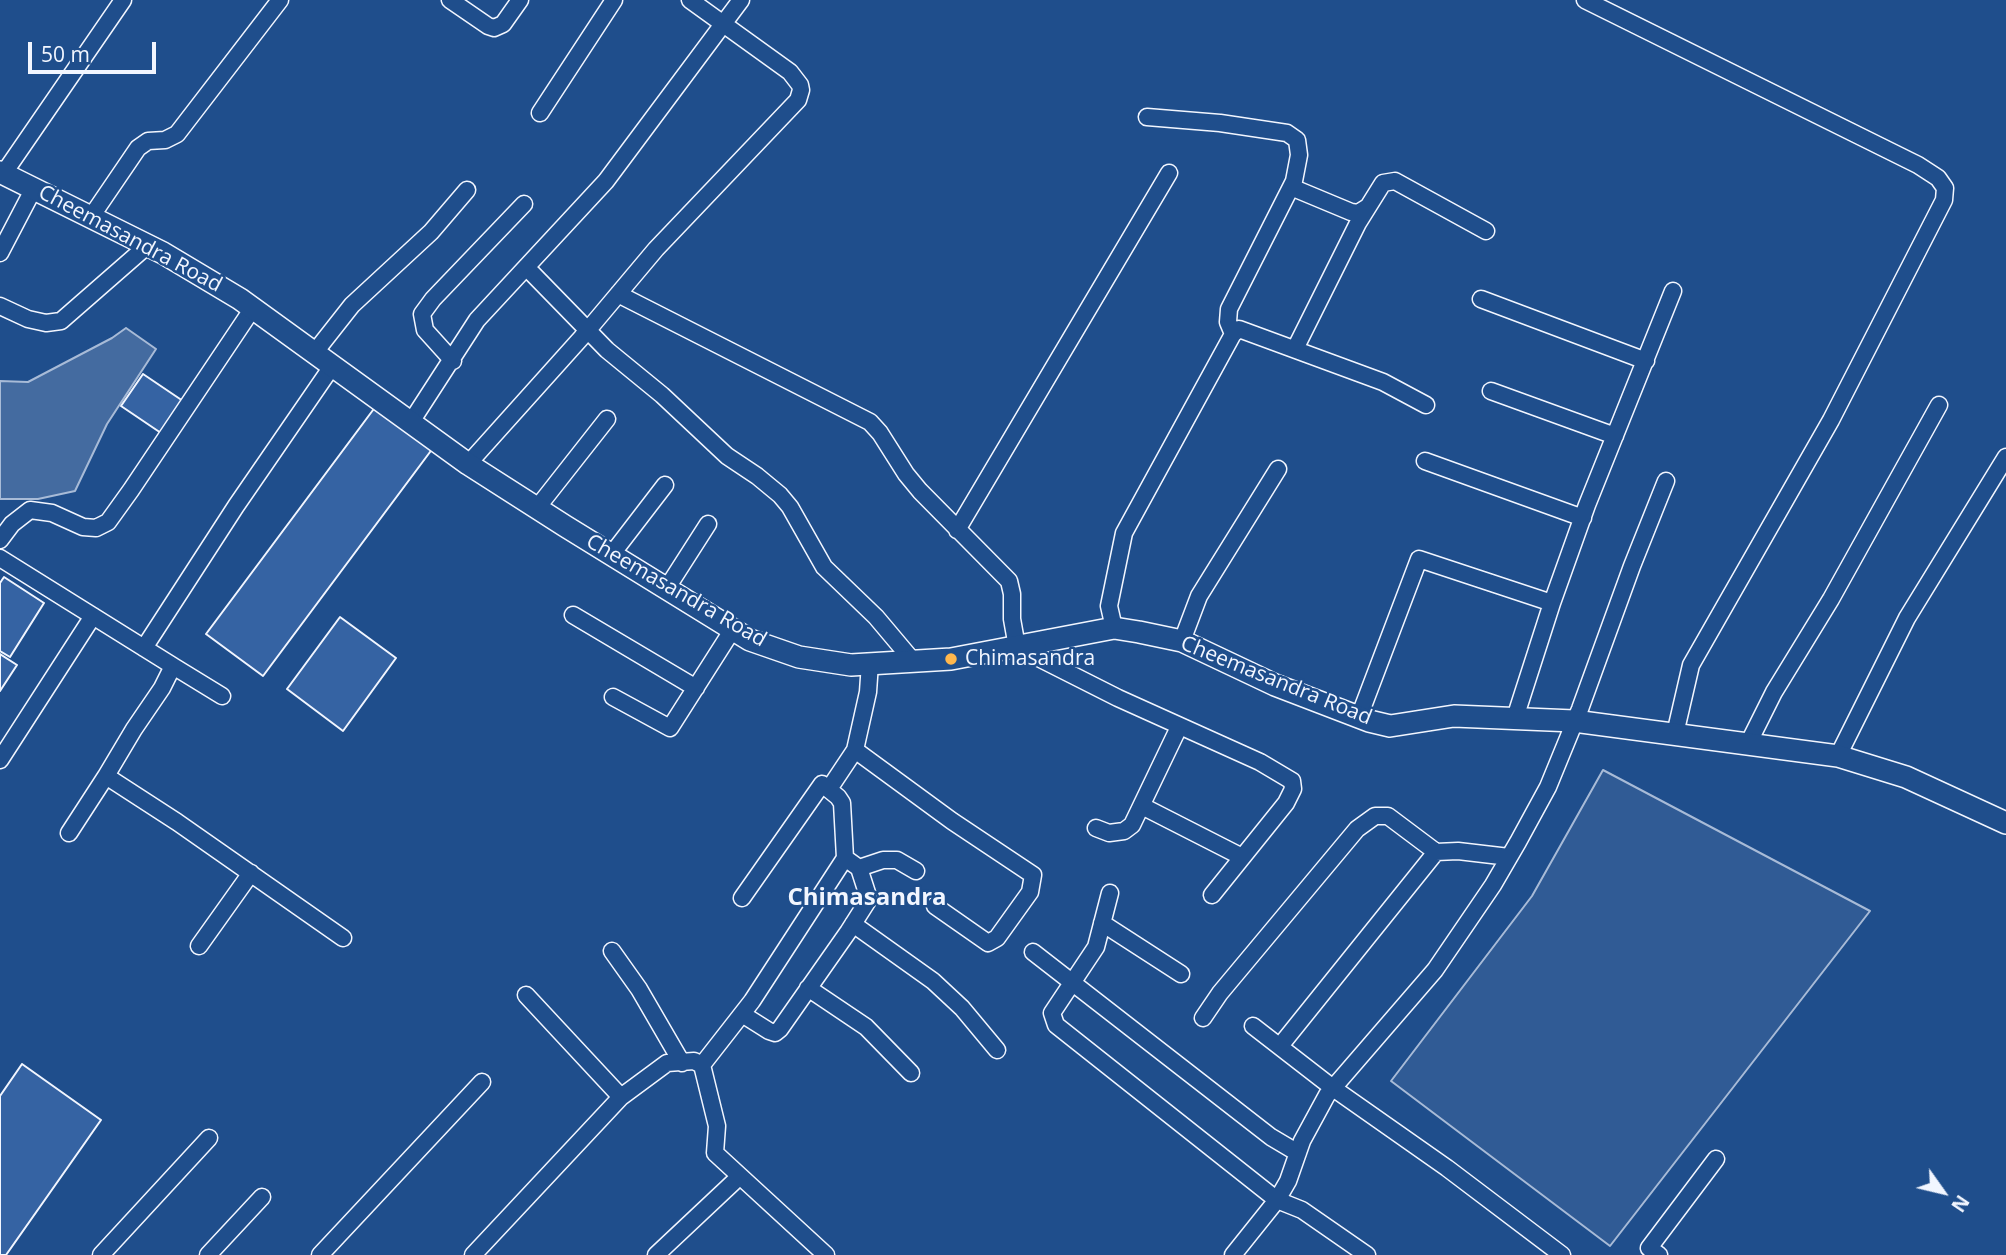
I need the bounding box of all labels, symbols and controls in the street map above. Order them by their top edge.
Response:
scale bar [32,28,159,72]
text: 50 m [41,40,90,68]
street label: Cheemasandra Road [34,180,226,298]
street label: Cheemasandra Road [581,529,771,653]
street label: Cheemasandra Road [1177,631,1375,731]
place label: Chimasandra [965,646,1095,672]
marker: Chimasandra [943,651,959,667]
district label: Chimasandra [787,884,947,912]
north arrow [1908,1157,1978,1227]
text: N [1945,1190,1976,1217]

